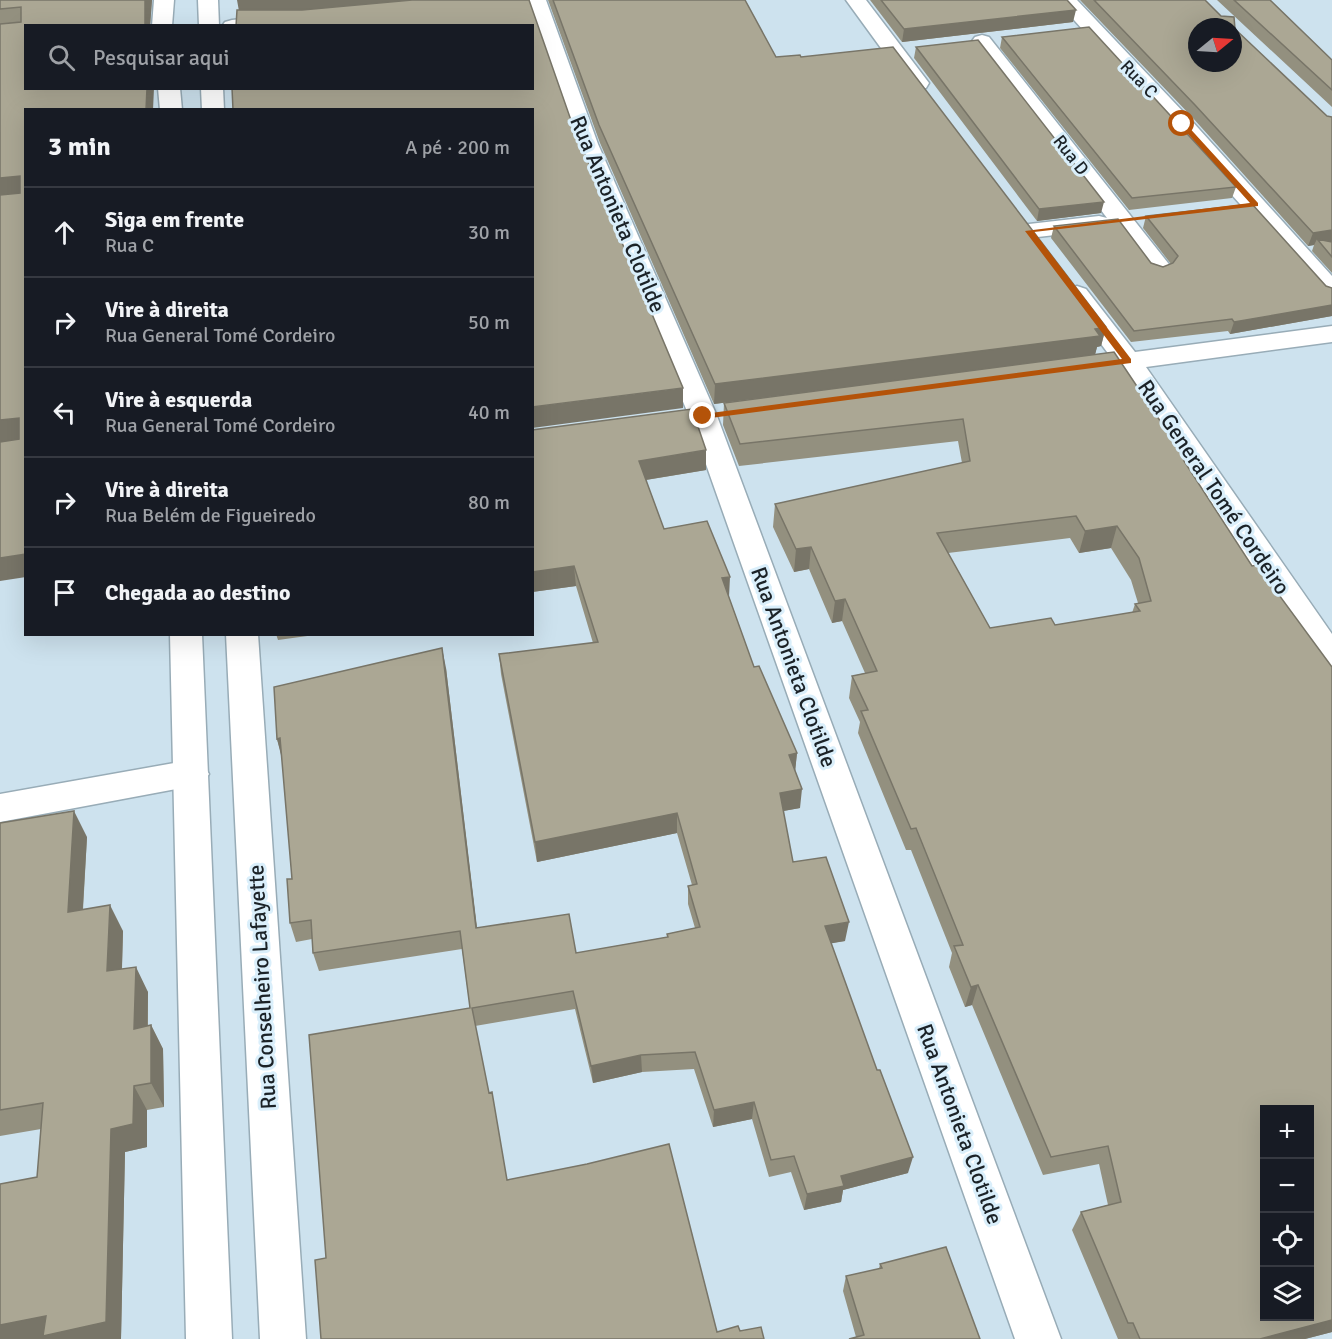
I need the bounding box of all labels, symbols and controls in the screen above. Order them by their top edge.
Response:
north arrow [1188,18,1242,72]
search box [24,24,534,90]
icon: search [45,41,78,74]
text: Pesquisar aqui [93,44,229,71]
street label: Rua C [1116,55,1162,103]
route start [1168,110,1194,136]
street label: Rua Antonieta Clotilde [564,111,672,317]
street label: Rua D [1048,130,1094,180]
text: 3 min [48,131,111,163]
text: A pé · 200 m [405,135,510,160]
text: Siga em frente [105,206,244,233]
icon: ahead [48,216,81,249]
text: 30 m [468,220,510,245]
text: Rua C [105,233,154,258]
text: Vire à direita [105,296,229,323]
icon: right [48,306,81,339]
text: 50 m [468,310,510,335]
text: Rua General Tomé Cordeiro [105,323,335,348]
street label: Rua General Tomé Cordeiro [1132,374,1296,600]
text: Vire à esquerda [105,386,252,413]
icon: left [48,396,81,429]
text: 40 m [468,400,510,425]
route end [689,402,715,428]
text: Rua General Tomé Cordeiro [105,413,335,438]
text: Vire à direita [105,476,229,503]
icon: right [48,486,81,519]
text: 80 m [468,490,510,515]
text: Rua Belém de Figueiredo [105,503,316,528]
street label: Rua Antonieta Clotilde [745,563,843,771]
icon: arrive [48,576,81,609]
text: Chegada ao destino [105,579,291,606]
street label: Rua Conselheiro Lafayette [242,864,282,1110]
street label: Rua Antonieta Clotilde [911,1020,1009,1228]
map controls [1260,1105,1314,1321]
button: + [1260,1105,1314,1159]
button: − [1260,1159,1314,1213]
button: locate [1260,1213,1314,1267]
button: layers [1260,1267,1314,1321]

